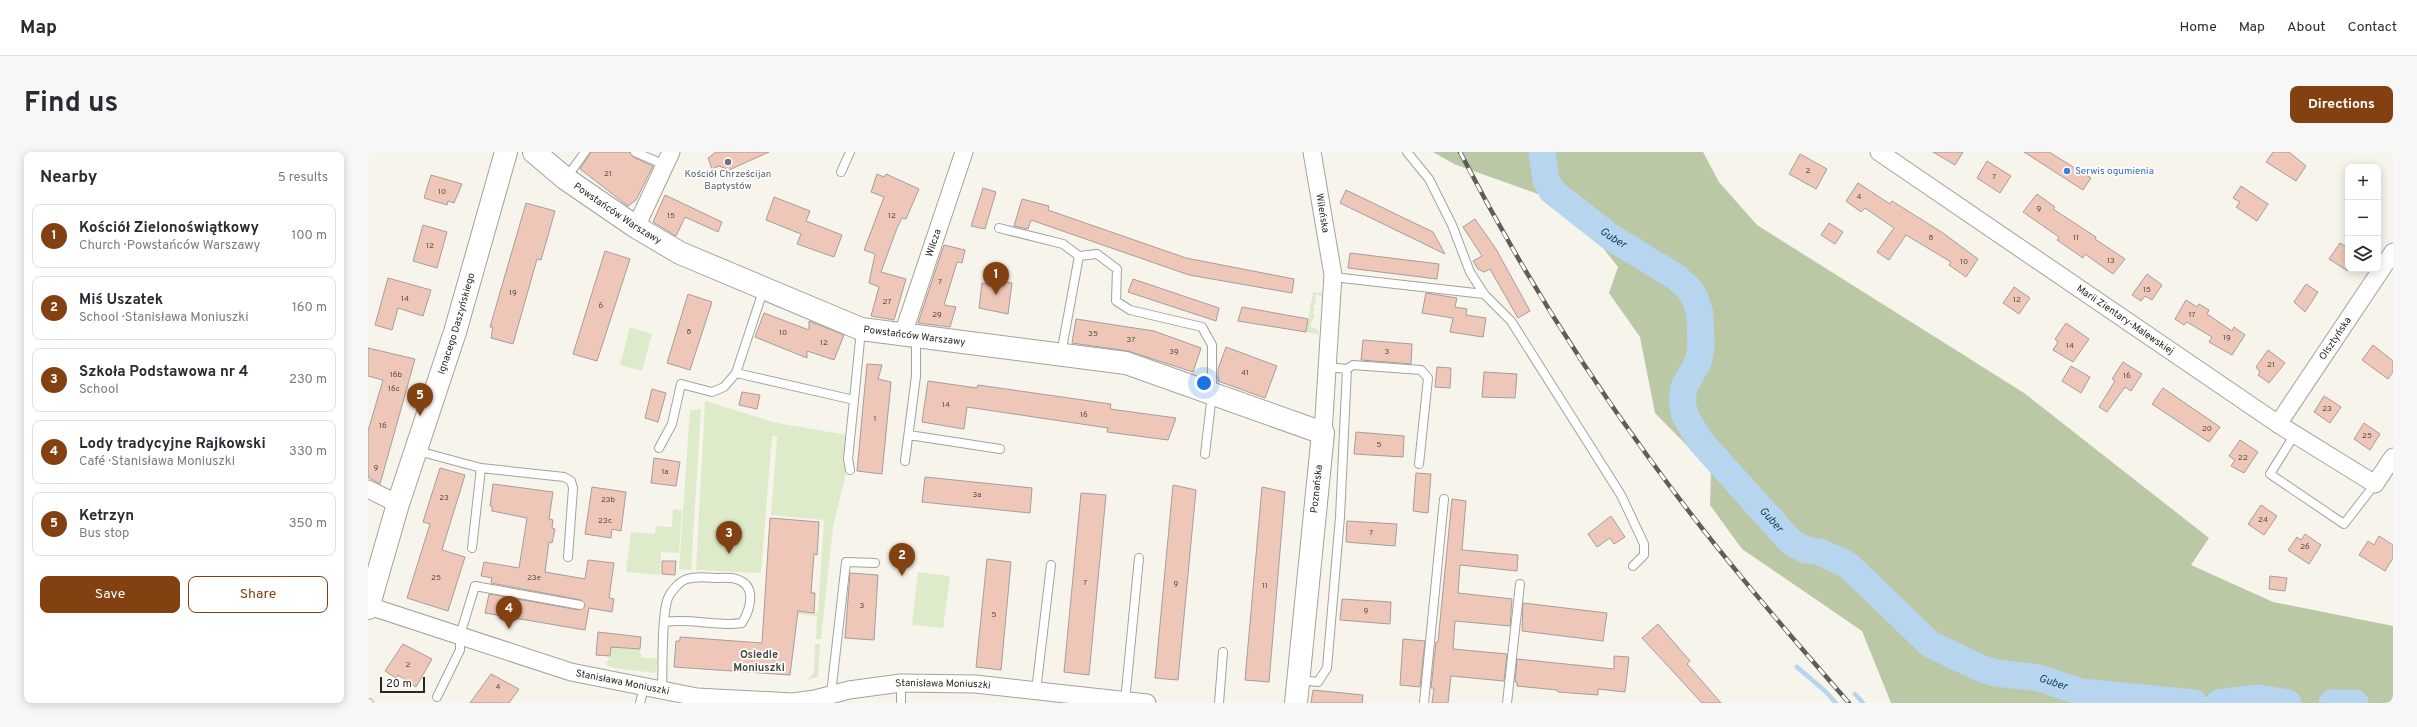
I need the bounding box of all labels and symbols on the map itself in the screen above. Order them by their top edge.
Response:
marker: Kościół Chrześcijan Baptystów [723,157,733,167]
place label: Serwis ogumienia [2075,165,2154,178]
house number: 2 [1806,166,1811,176]
marker: Serwis ogumienia [2062,166,2072,176]
place label: Kościół Chrześcijan Baptystów [685,168,771,193]
house number: 21 [604,169,612,179]
house number: 7 [1992,172,1996,182]
street label: Powstańców Warszawy [571,180,664,247]
house number: 10 [438,187,446,197]
street label: Wileńska [1313,192,1332,234]
house number: 4 [1857,192,1862,202]
house number: 9 [2037,204,2042,214]
house number: 15 [667,211,675,221]
house number: 12 [888,211,896,221]
water label: Guber [1597,224,1630,252]
street label: Wilcza [923,227,944,259]
house number: 8 [1929,233,1934,243]
house number: 11 [2073,233,2079,243]
house number: 12 [426,241,434,251]
house number: 13 [2107,256,2115,266]
house number: 10 [1960,257,1968,267]
pin: 1 [983,262,1009,295]
street label: Ignacego Daszyńskiego [435,271,478,376]
house number: 7 [938,277,942,287]
street label: Marii Zientary-Malewskiej [2074,282,2177,358]
house number: 15 [2143,285,2151,295]
house number: 19 [509,288,517,298]
house number: 14 [401,294,409,304]
house number: 12 [2013,295,2021,305]
house number: 27 [883,297,892,307]
house number: 6 [599,301,604,311]
house number: 29 [932,310,942,320]
house number: 17 [2188,310,2196,320]
street label: Olsztyńska [2316,314,2354,362]
street label: Powstańców Warszawy [863,323,966,349]
house number: 8 [687,327,692,337]
house number: 10 [779,328,787,338]
house number: 35 [1088,329,1098,339]
house number: 19 [2223,333,2231,343]
house number: 37 [1127,335,1135,345]
house number: 12 [820,338,828,348]
house number: 14 [2066,341,2074,351]
house number: 39 [1169,347,1179,357]
house number: 3 [1385,347,1390,357]
house number: 21 [2267,360,2275,370]
house number: 41 [1241,368,1249,378]
house number: 16b [390,370,403,380]
house number: 16 [2123,371,2131,381]
your location [1194,373,1214,393]
pin: 5 [407,383,433,416]
house number: 16c [388,384,400,394]
house number: 14 [942,400,950,410]
house number: 23 [2322,404,2332,414]
house number: 16 [1080,410,1088,420]
house number: 1 [874,414,876,424]
house number: 16 [379,421,387,431]
house number: 20 [2202,424,2212,434]
house number: 25 [2362,431,2372,441]
house number: 5 [1377,440,1382,450]
house number: 22 [2238,453,2248,463]
house number: 9 [374,463,379,473]
street label: Poznańska [1308,464,1326,514]
house number: 1a [662,467,668,477]
house number: 3a [972,490,982,500]
house number: 23 [439,493,449,503]
house number: 23b [601,495,616,505]
water label: Guber [1756,504,1787,536]
house number: 24 [2258,515,2268,525]
house number: 23c [598,516,612,526]
pin: 3 [716,521,742,554]
house number: 7 [1369,528,1373,538]
house number: 26 [2300,542,2310,552]
pin: 2 [889,543,915,576]
house number: 25 [431,573,441,583]
house number: 23e [527,573,541,583]
house number: 7 [1083,578,1087,588]
house number: 9 [1174,579,1179,589]
house number: 11 [1262,581,1268,591]
pin: 4 [496,596,522,629]
house number: 3 [860,601,865,611]
house number: 9 [1364,606,1369,616]
house number: 5 [992,610,997,620]
district label: Osiedle Moniuszki [733,648,785,675]
house number: 2 [406,660,411,670]
street label: Stanisława Moniuszki [574,667,670,698]
water label: Guber [2037,671,2070,694]
scale bar [380,675,425,694]
street label: Stanisława Moniuszki [895,677,991,692]
house number: 4 [496,682,501,692]

